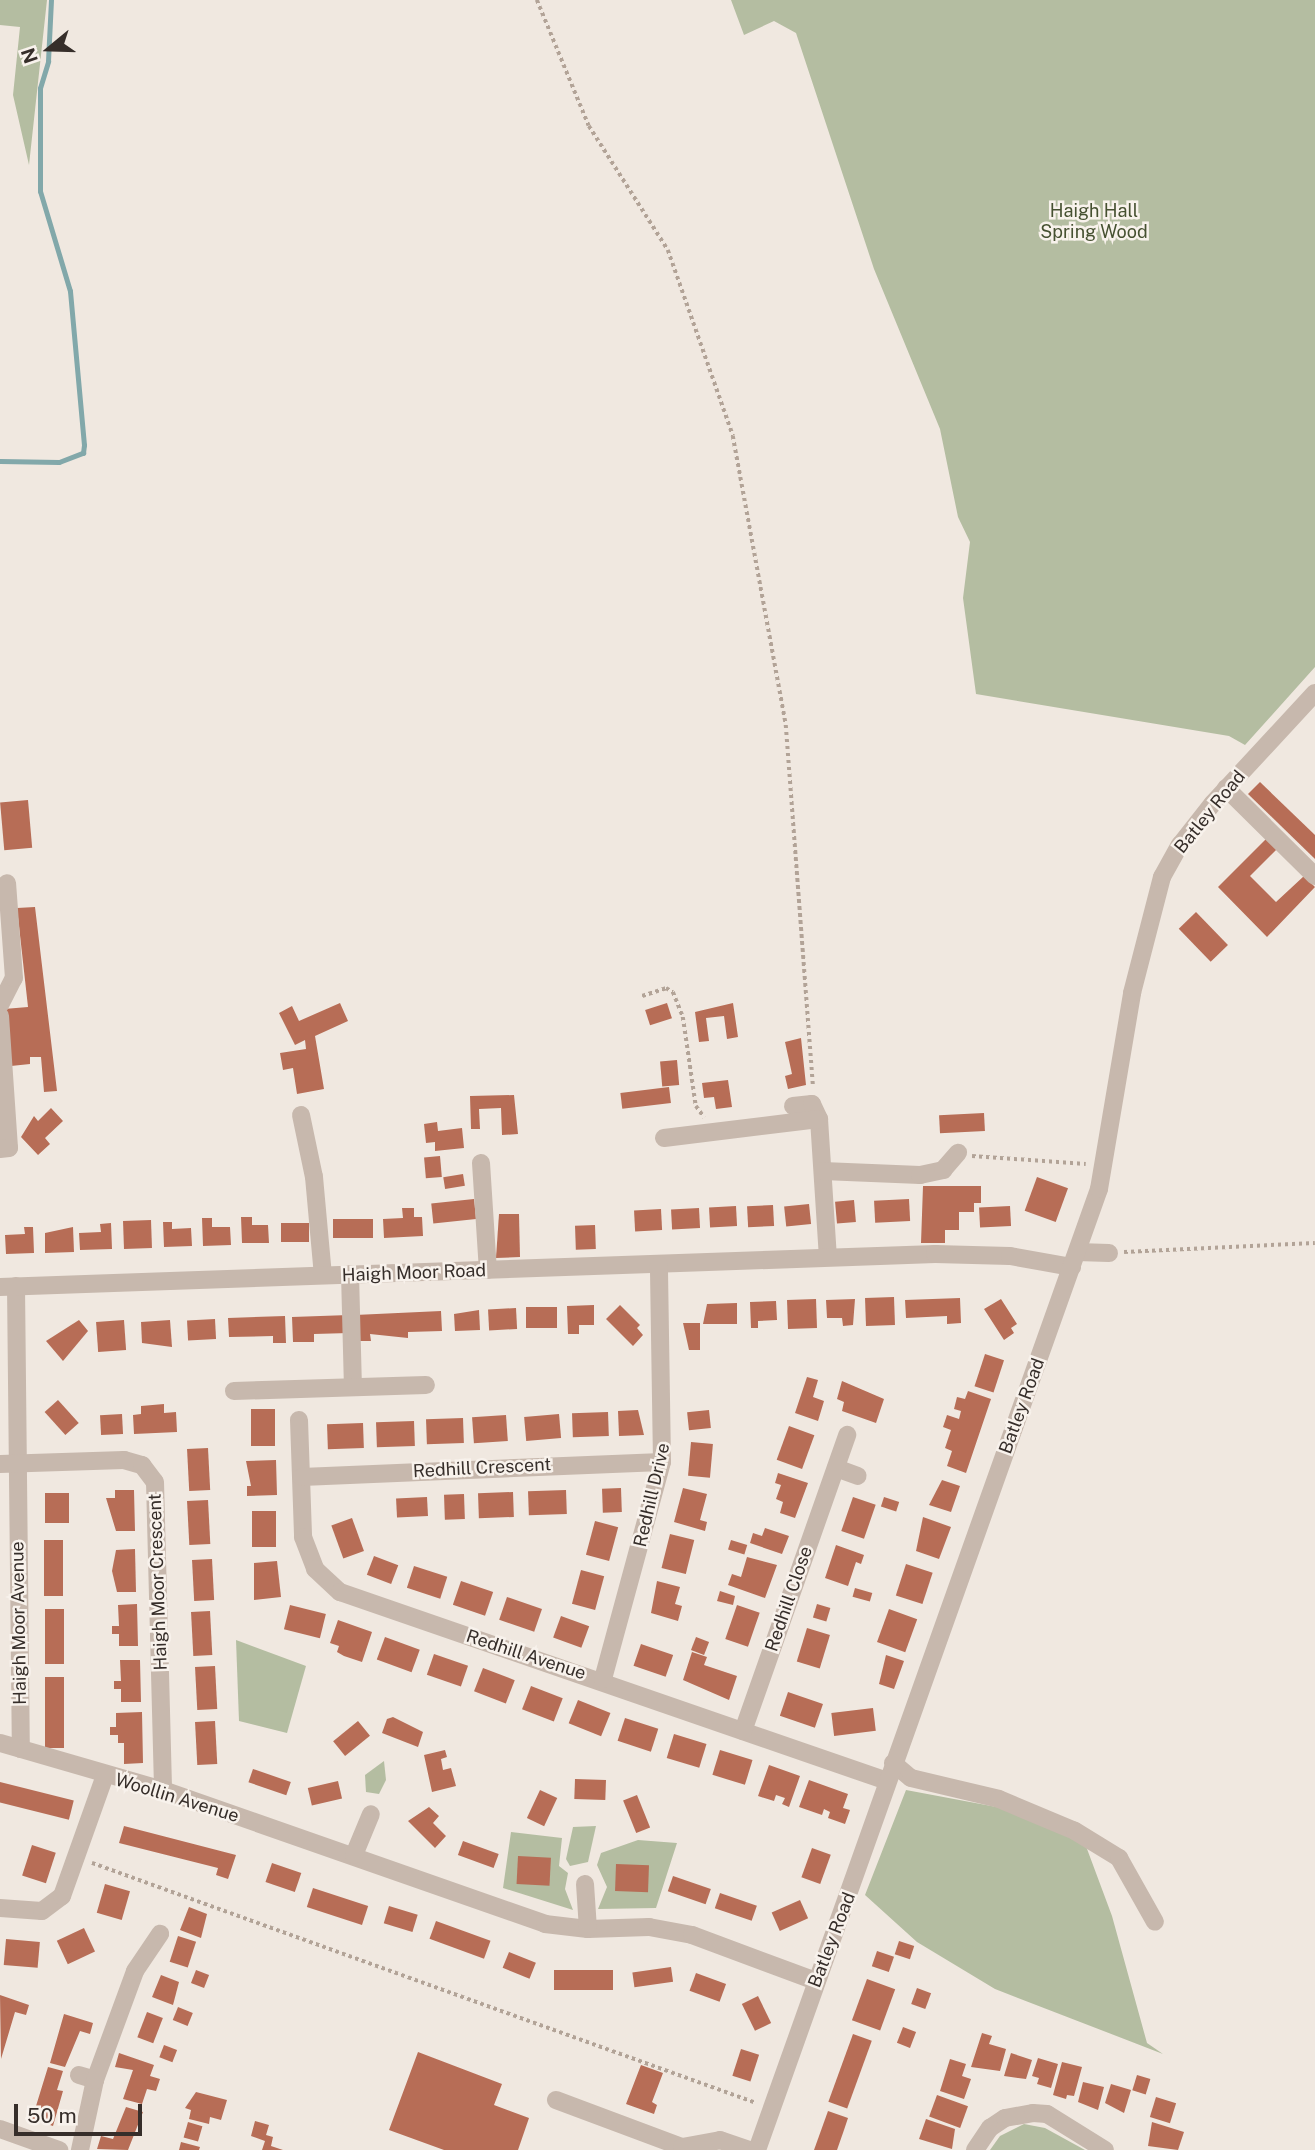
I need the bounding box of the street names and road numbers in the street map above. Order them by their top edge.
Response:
street label: Batley Road [1170,766,1250,858]
street label: Haigh Moor Road [342,1260,486,1286]
street label: Batley Road [995,1355,1049,1457]
street label: Redhill Drive [630,1441,674,1549]
street label: Redhill Crescent [412,1454,552,1482]
street label: Haigh Moor Crescent [144,1493,172,1671]
street label: Haigh Moor Avenue [7,1541,31,1705]
street label: Redhill Close [761,1544,817,1654]
street label: Redhill Avenue [463,1625,589,1685]
street label: Woollin Avenue [112,1769,242,1827]
street label: Batley Road [804,1889,860,1991]

